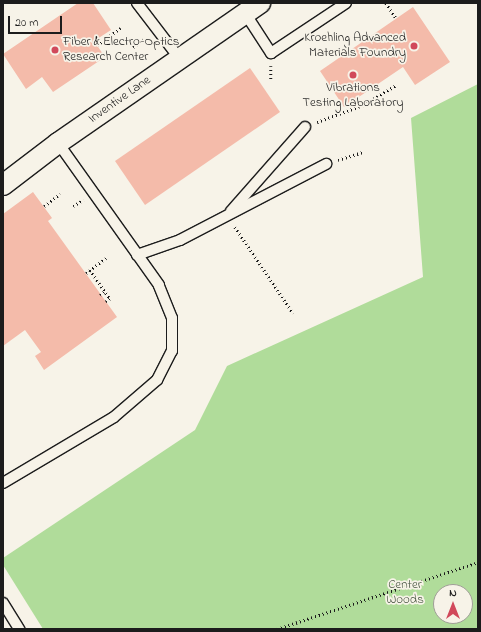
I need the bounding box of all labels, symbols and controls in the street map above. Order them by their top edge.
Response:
scale bar [10,8,64,34]
text: 20 m [15,14,38,32]
place label: Kroehling Advanced Materials Foundry [304,31,406,62]
place label: Fiber & Electro-Optics Research Center [63,35,179,66]
marker: Kroehling Advanced Materials Foundry [409,41,419,51]
marker: Fiber & Electro-Optics Research Center [50,45,60,55]
marker: Vibrations Testing Laboratory [348,70,358,80]
street label: Inventive Lane [86,73,154,127]
place label: Vibrations Testing Laboratory [303,81,403,112]
park label: Center Woods [386,578,424,609]
north arrow [433,584,473,624]
text: N [449,585,457,601]

